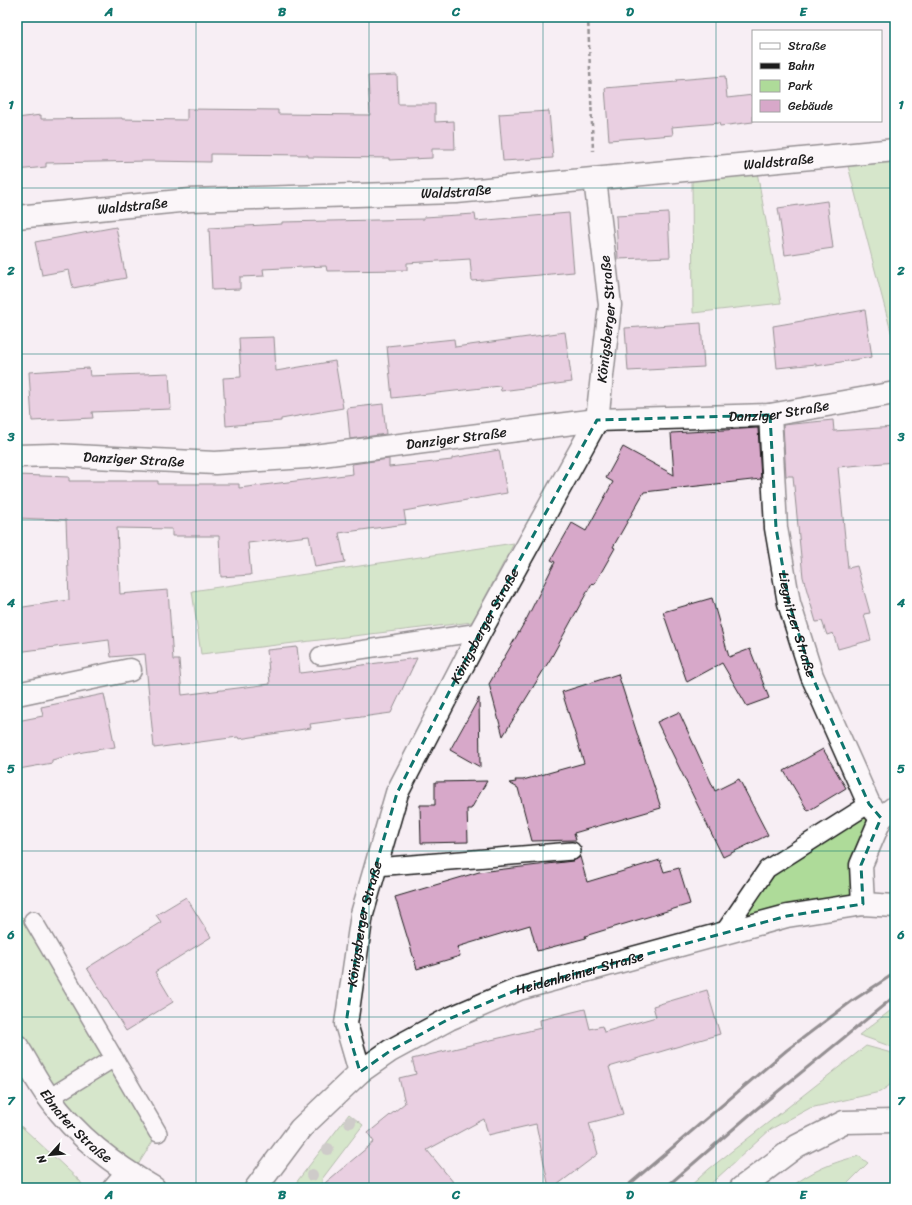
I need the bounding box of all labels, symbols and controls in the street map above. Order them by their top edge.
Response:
text: A [104,0,113,23]
text: B [278,0,287,23]
text: C [451,0,461,23]
text: D [626,0,634,23]
text: E [799,0,808,23]
legend [752,30,882,122]
text: Straße [788,35,826,57]
text: Bahn [788,55,815,77]
text: Park [788,75,813,97]
text: 1 [8,93,14,116]
text: 1 [898,93,904,116]
text: Gebäude [788,95,833,117]
street label: Waldstraße [742,145,815,177]
street label: Waldstraße [421,176,492,206]
street label: Waldstraße [96,190,169,222]
street label: Königsberger Straße [589,254,623,384]
text: 2 [6,259,15,282]
text: 2 [896,259,905,282]
street label: Danziger Straße [728,392,831,429]
street label: Danziger Straße [405,419,508,457]
text: 3 [6,425,15,448]
text: 3 [896,425,905,448]
street label: Danziger Straße [83,444,185,474]
street label: Königsberger Straße [443,563,526,688]
street label: Liegnitzer Straße [771,570,824,680]
text: 4 [6,591,16,614]
text: 4 [896,591,906,614]
text: 5 [7,757,15,780]
text: 5 [897,757,905,780]
street label: Königsberger Straße [339,858,389,988]
text: 6 [6,923,15,946]
text: 6 [896,923,905,946]
street label: Heidenheimer Straße [513,943,647,1002]
street label: Ebnater Straße [33,1083,118,1169]
text: 7 [7,1089,16,1112]
text: 7 [897,1089,906,1112]
north arrow [30,1135,70,1175]
text: N [31,1151,52,1168]
text: A [104,1183,113,1205]
text: B [278,1183,287,1205]
text: C [451,1183,461,1205]
text: D [626,1183,634,1205]
text: E [799,1183,808,1205]

